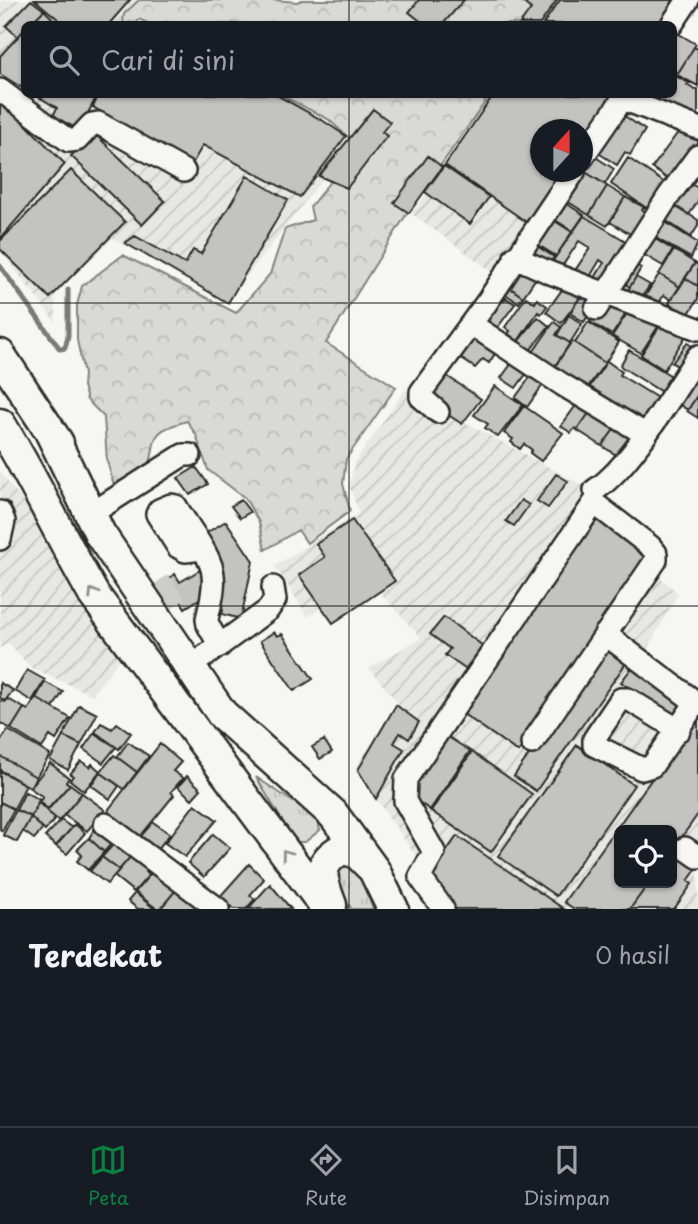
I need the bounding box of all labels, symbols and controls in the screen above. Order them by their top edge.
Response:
search box [21,21,677,98]
text: Cari di sini [101,40,235,79]
icon: search [45,41,83,79]
north arrow [530,119,593,182]
one-way arrow [89,588,102,601]
map controls [614,825,677,888]
button: locate [614,825,677,888]
one-way arrow [282,850,295,862]
text: Terdekat [28,932,163,977]
text: 0 hasil [595,937,670,972]
tab: Peta [88,1141,129,1211]
tab: Rute [305,1141,347,1211]
tab: Disimpan [523,1141,610,1211]

